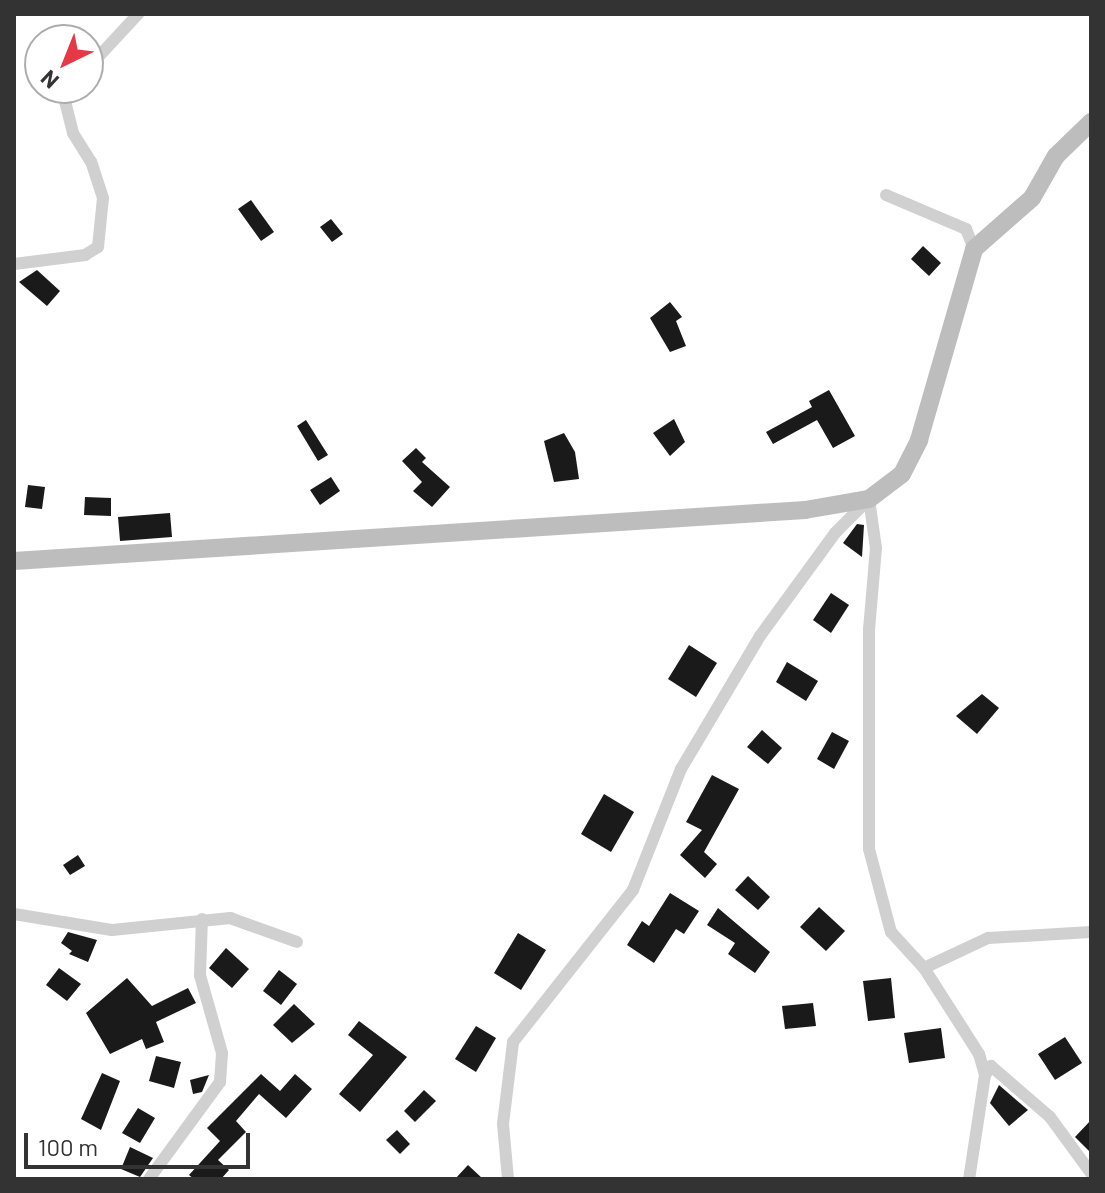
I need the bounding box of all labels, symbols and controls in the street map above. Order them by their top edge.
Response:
north arrow [24,24,104,104]
text: N [35,66,63,95]
scale bar [28,1117,254,1167]
text: 100 m [38,1132,98,1161]

